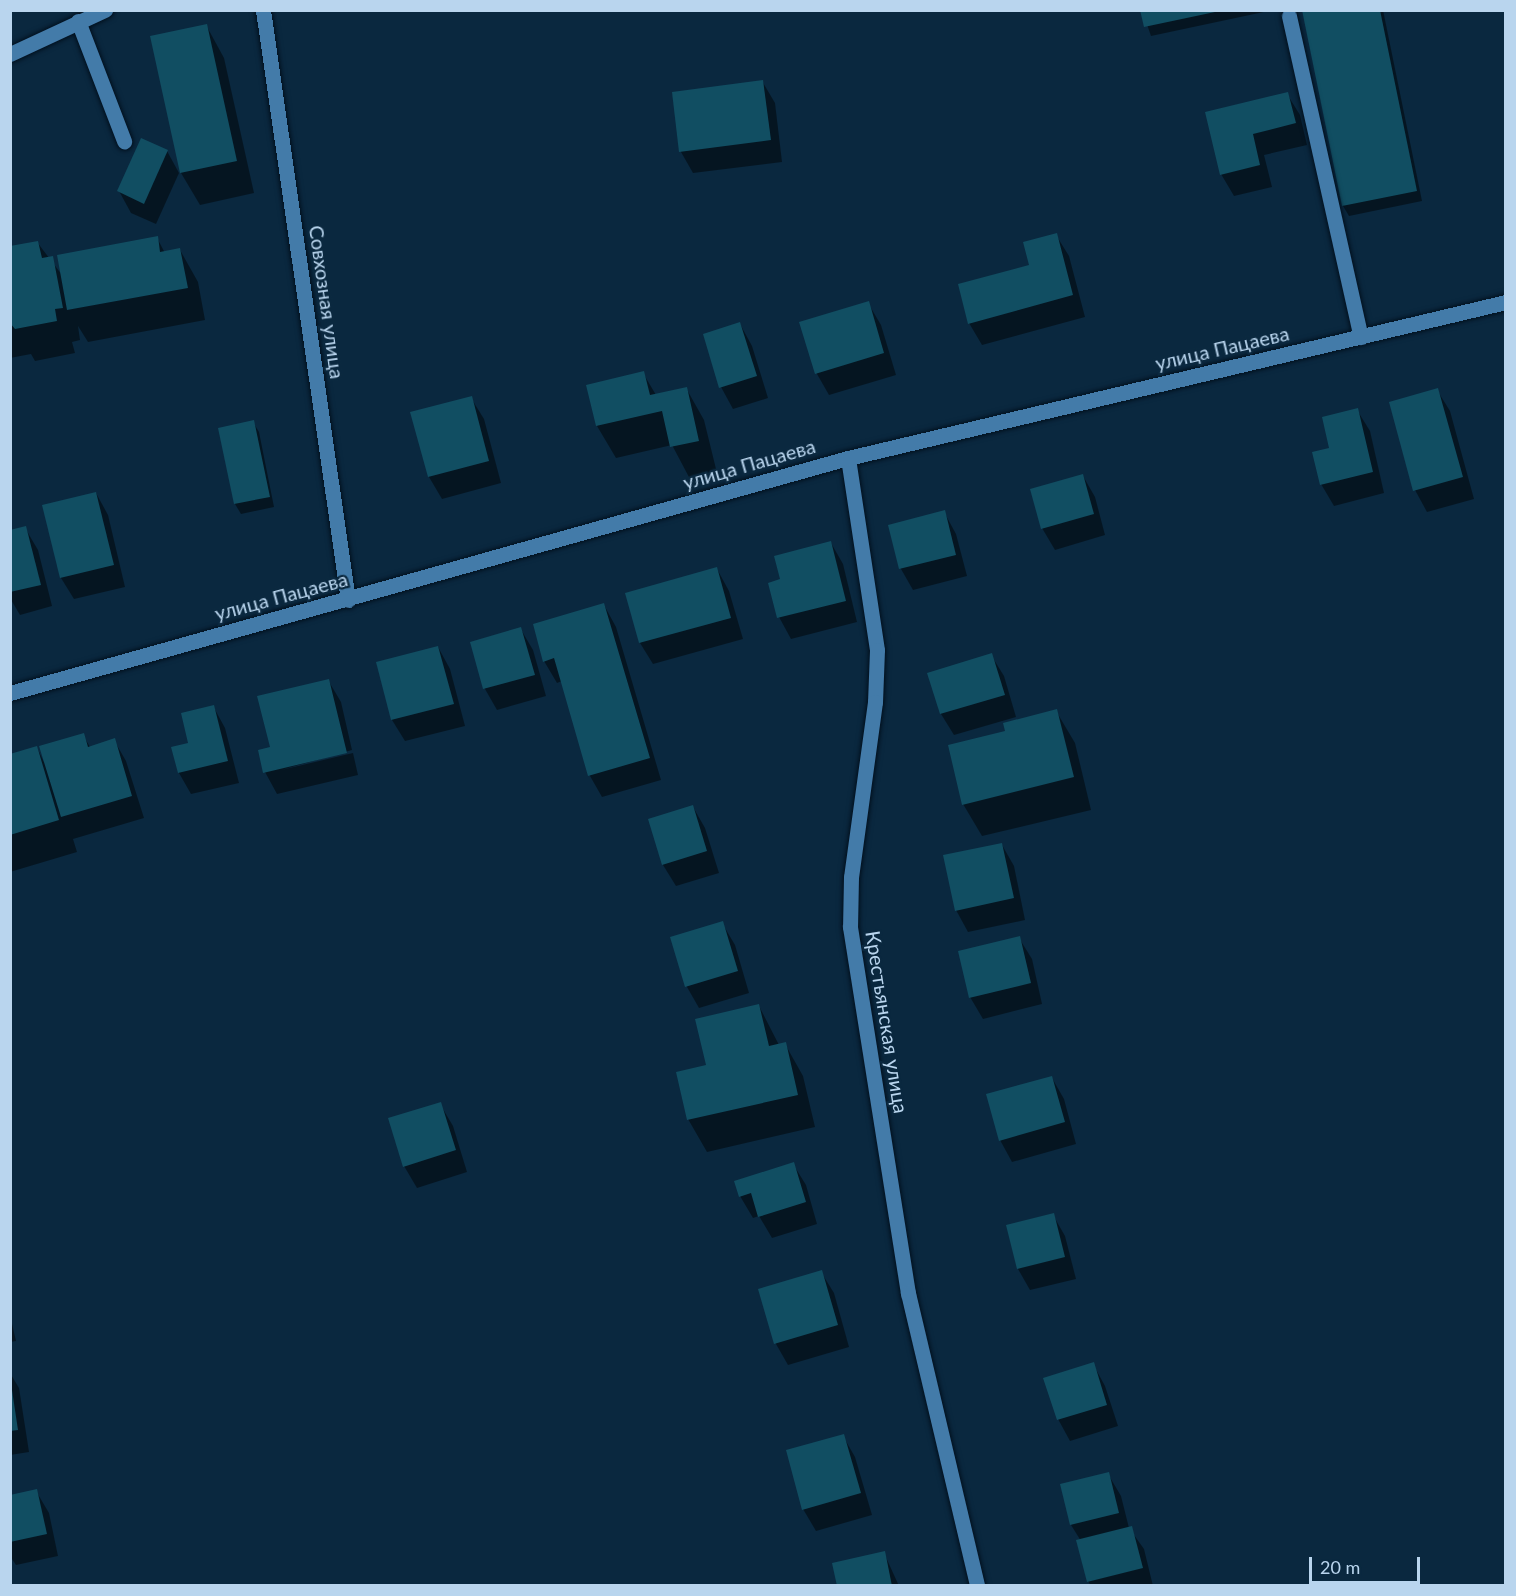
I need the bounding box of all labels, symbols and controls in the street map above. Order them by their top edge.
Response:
street label: Совхозная улица [304,224,350,380]
street label: улица Пацаева [1153,321,1291,375]
street label: улица Пацаева [680,434,818,494]
street label: улица Пацаева [212,567,350,625]
street label: Крестьянская улица [861,929,913,1115]
scale bar [1312,1545,1423,1583]
text: 20 m [1320,1556,1360,1578]

